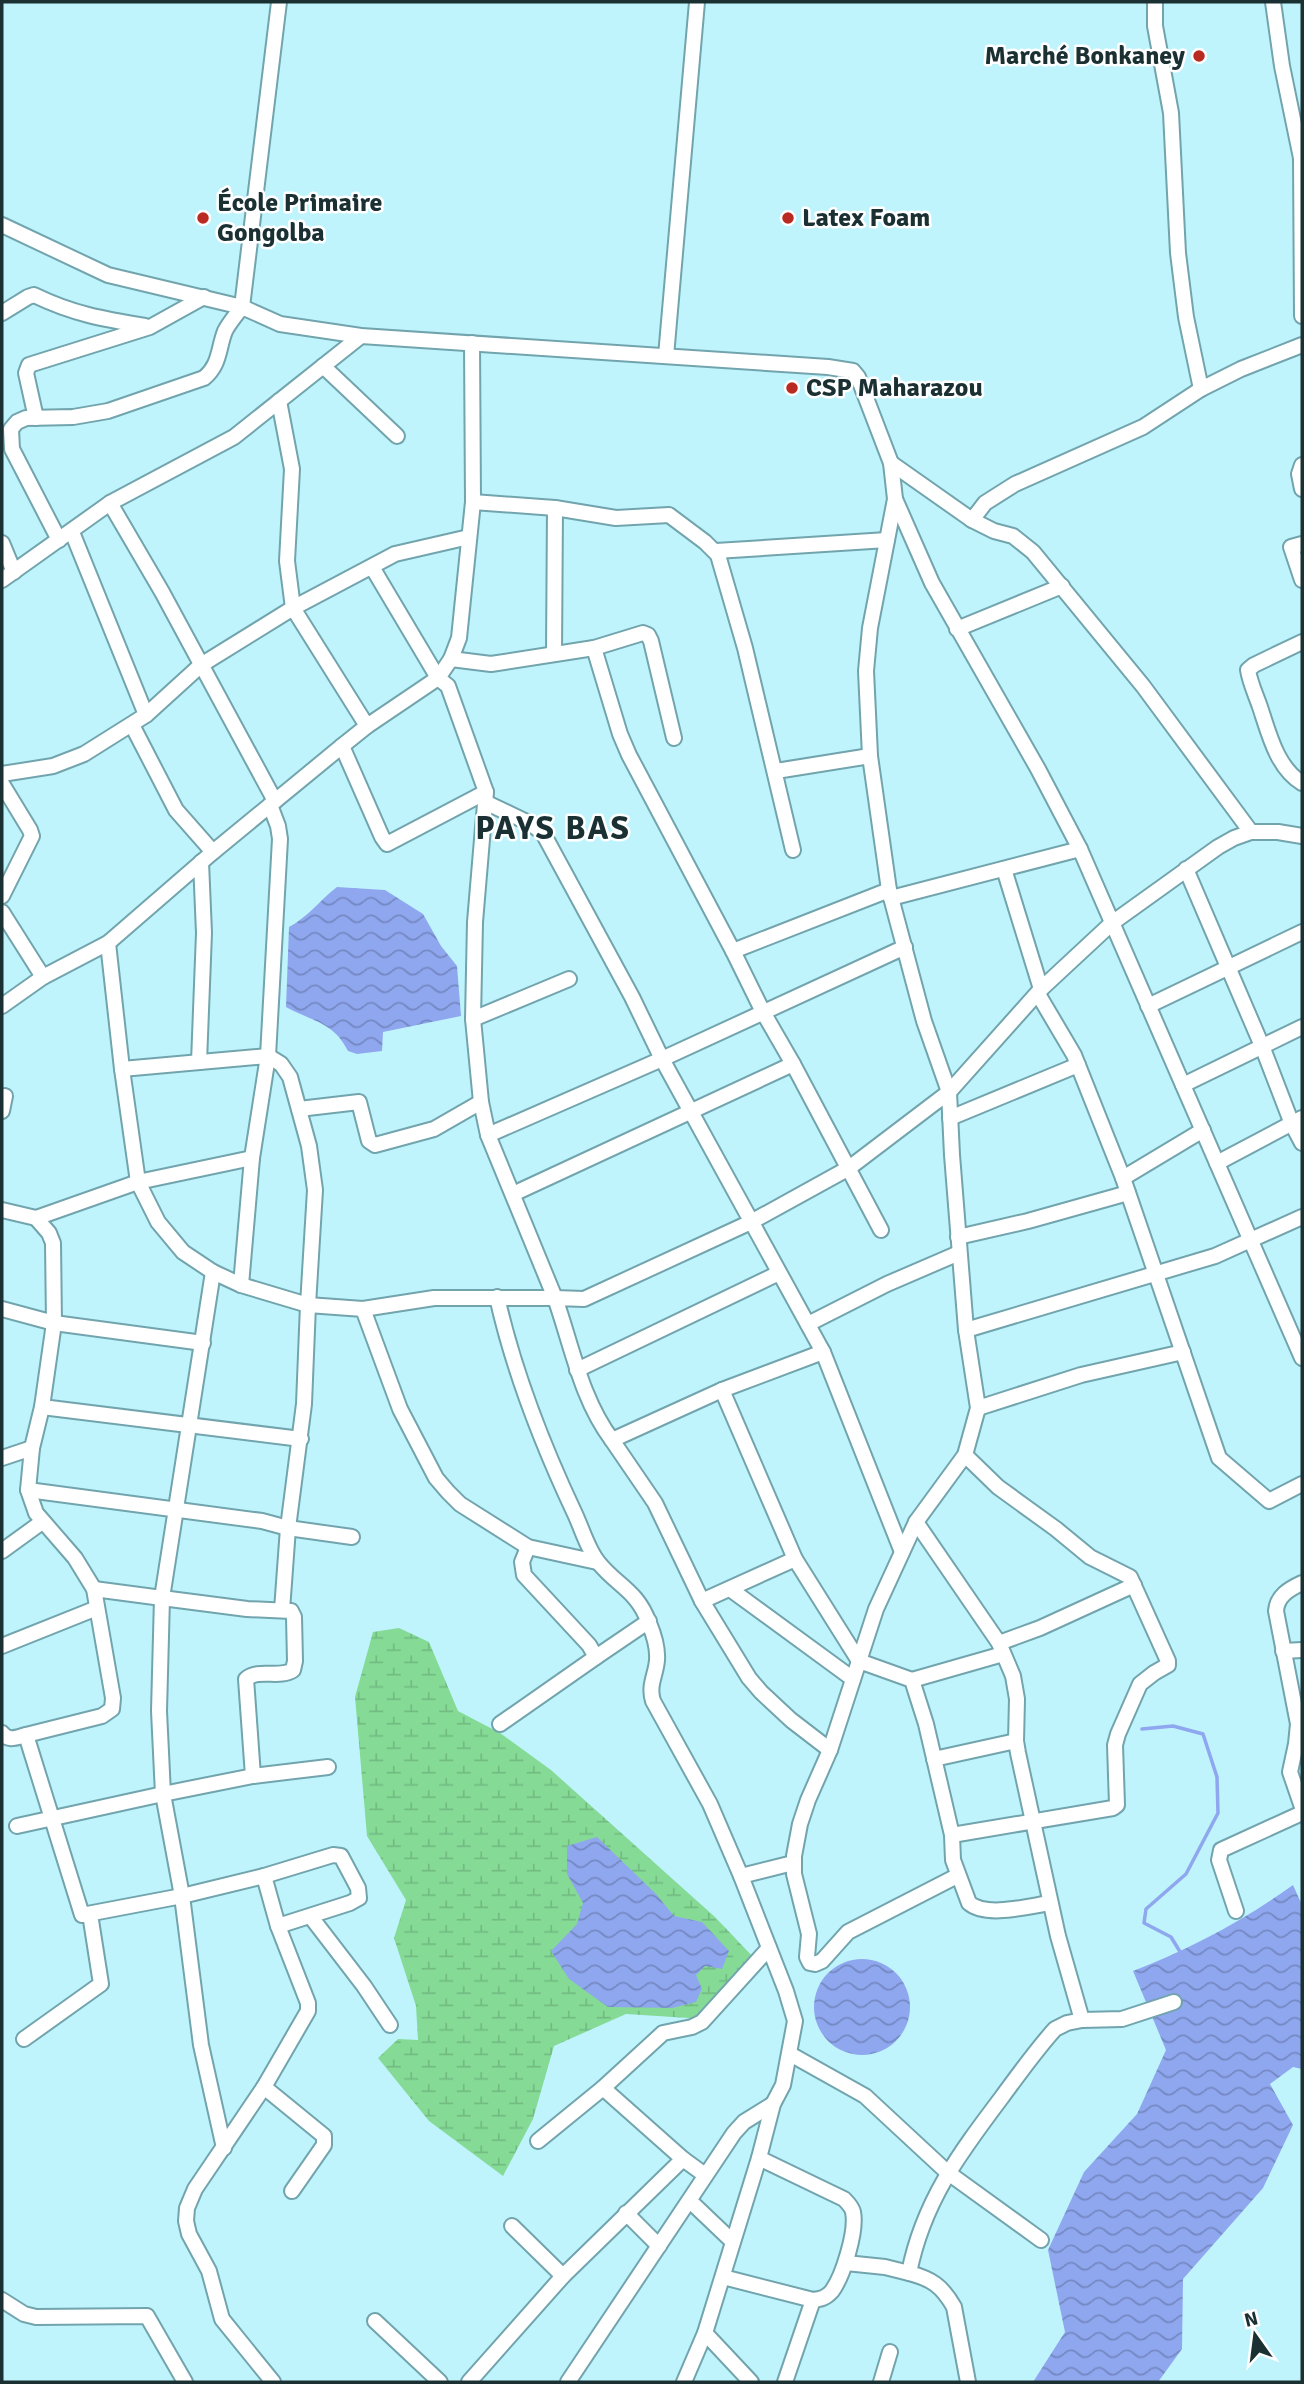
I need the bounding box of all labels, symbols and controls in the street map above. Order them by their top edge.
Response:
place label: Marché Bonkaney [984,40,1185,72]
marker: Marché Bonkaney [1191,48,1207,64]
place label: École Primaire Gongolba [217,187,383,249]
place label: Latex Foam [802,202,930,234]
marker: École Primaire Gongolba [195,210,211,226]
marker: Latex Foam [780,210,796,226]
place label: CSP Maharazou [806,372,983,404]
marker: CSP Maharazou [784,380,800,396]
district label: PAYS BAS [475,808,631,849]
north arrow [1220,2300,1290,2370]
text: N [1242,2306,1260,2333]

